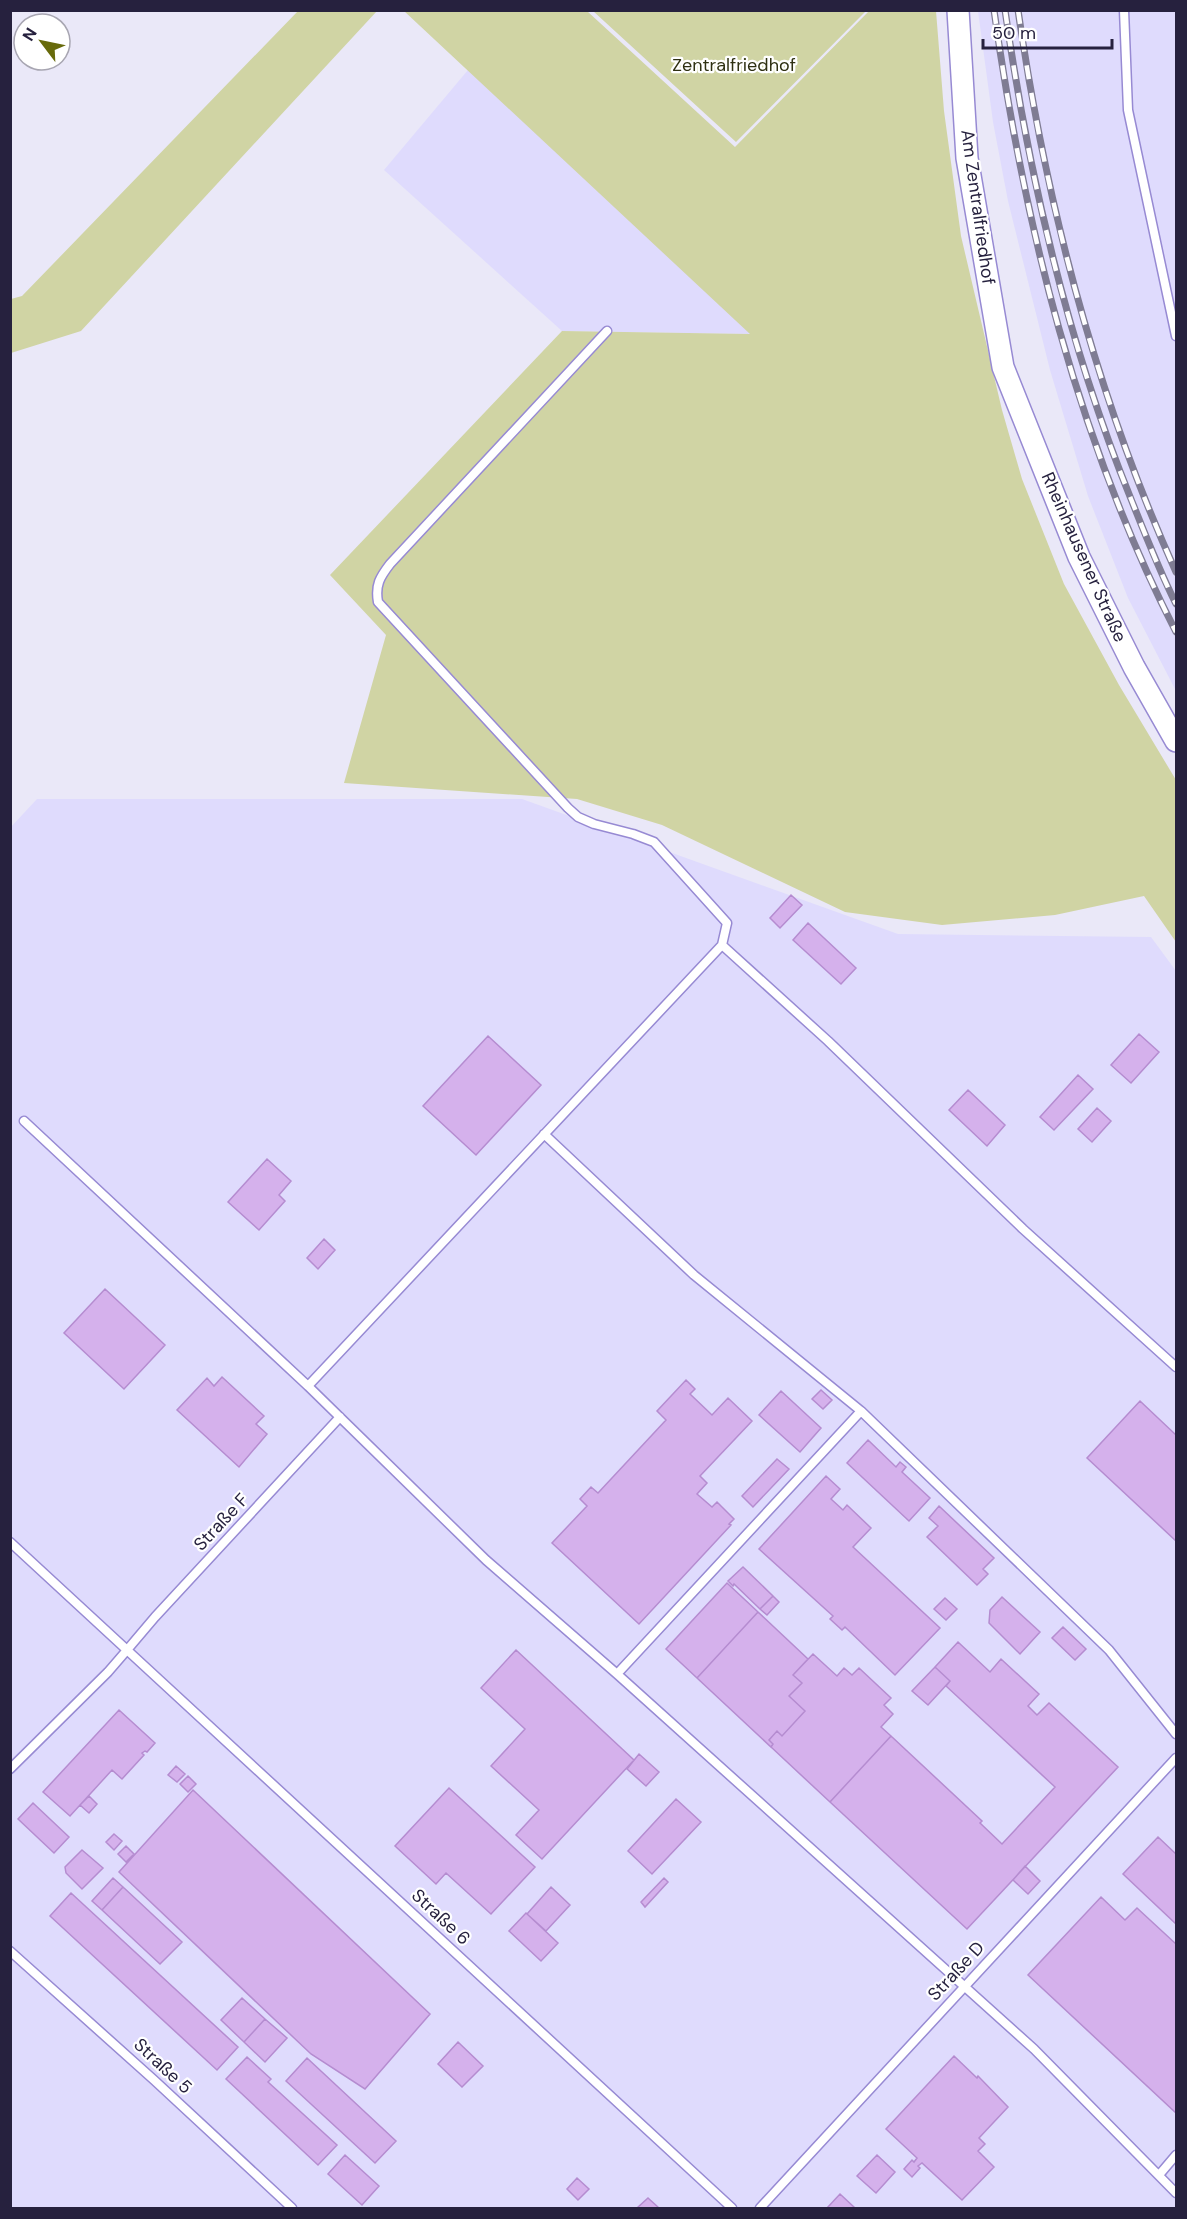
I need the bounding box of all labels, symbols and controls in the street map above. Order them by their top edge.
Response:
north arrow [12,12,72,72]
scale bar [983,12,1112,50]
text: 50 m [992,21,1036,45]
text: N [18,24,42,45]
park label: Zentralfriedhof [672,53,796,77]
street label: Am Zentralfriedhof [955,128,1001,286]
street label: Rheinhausener Straße [1036,468,1132,646]
street label: Straße F [188,1488,254,1556]
street label: Straße 6 [407,1884,475,1950]
street label: Straße D [922,1936,990,2006]
street label: Straße 5 [129,2033,197,2099]

